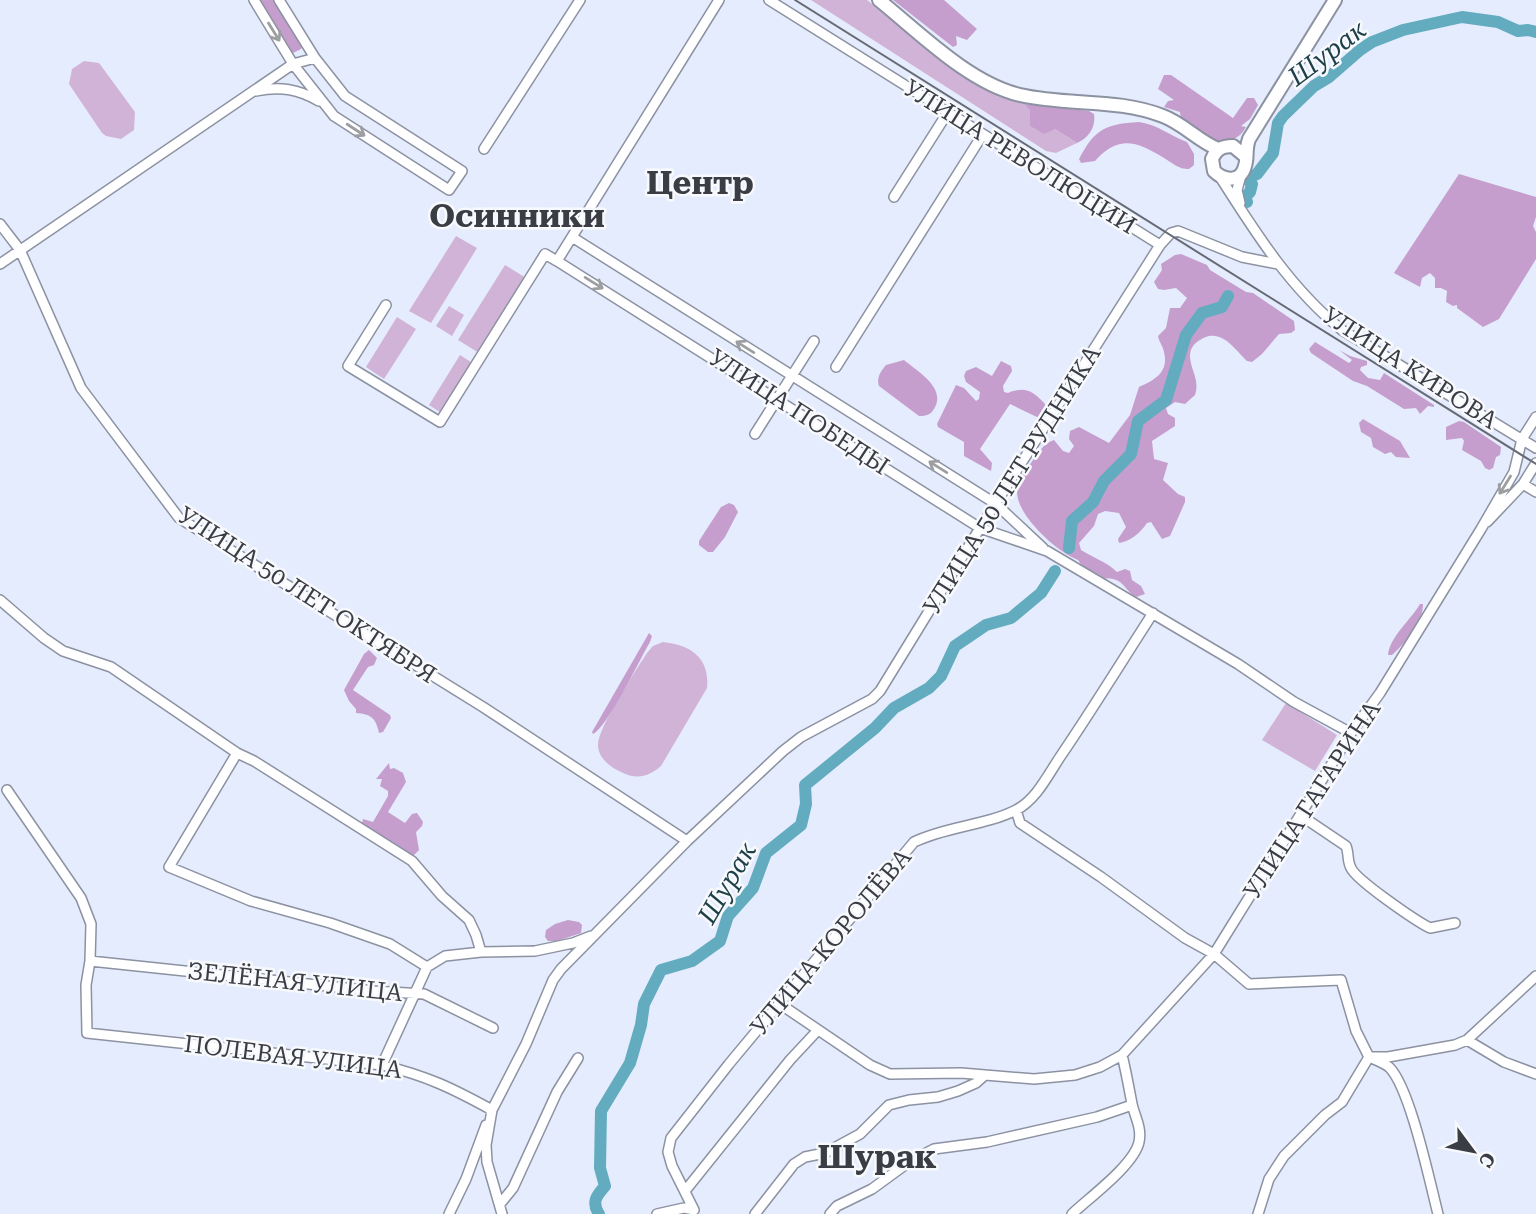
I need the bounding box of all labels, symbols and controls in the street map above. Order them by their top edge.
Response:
water label: Шурак [1282,14,1372,92]
one-way arrow [267,21,281,41]
street label: УЛИЦА РЕВОЛЮЦИИ [899,74,1141,240]
one-way arrow [346,124,366,138]
district label: Центр [646,164,754,202]
district label: Осинники [429,197,605,235]
one-way arrow [584,277,604,291]
street label: УЛИЦА КИРОВА [1317,301,1503,435]
one-way arrow [736,339,756,353]
street label: УЛИЦА 50 ЛЕТ РУДНИКА [918,340,1106,619]
street label: УЛИЦА ПОБЕДЫ [704,343,894,481]
one-way arrow [929,460,948,475]
one-way arrow [1498,475,1512,495]
street label: УЛИЦА 50 ЛЕТ ОКТЯБРЯ [173,501,441,689]
street label: УЛИЦА ГАГАРИНА [1238,696,1386,904]
water label: Шурак [691,836,763,930]
street label: УЛИЦА КОРОЛЁВА [744,842,917,1041]
street label: ЗЕЛЁНАЯ УЛИЦА [186,956,404,1007]
street label: ПОЛЕВАЯ УЛИЦА [182,1030,404,1084]
north arrow [1438,1116,1508,1186]
district label: Шурак [817,1138,937,1176]
text: С [1474,1148,1500,1171]

